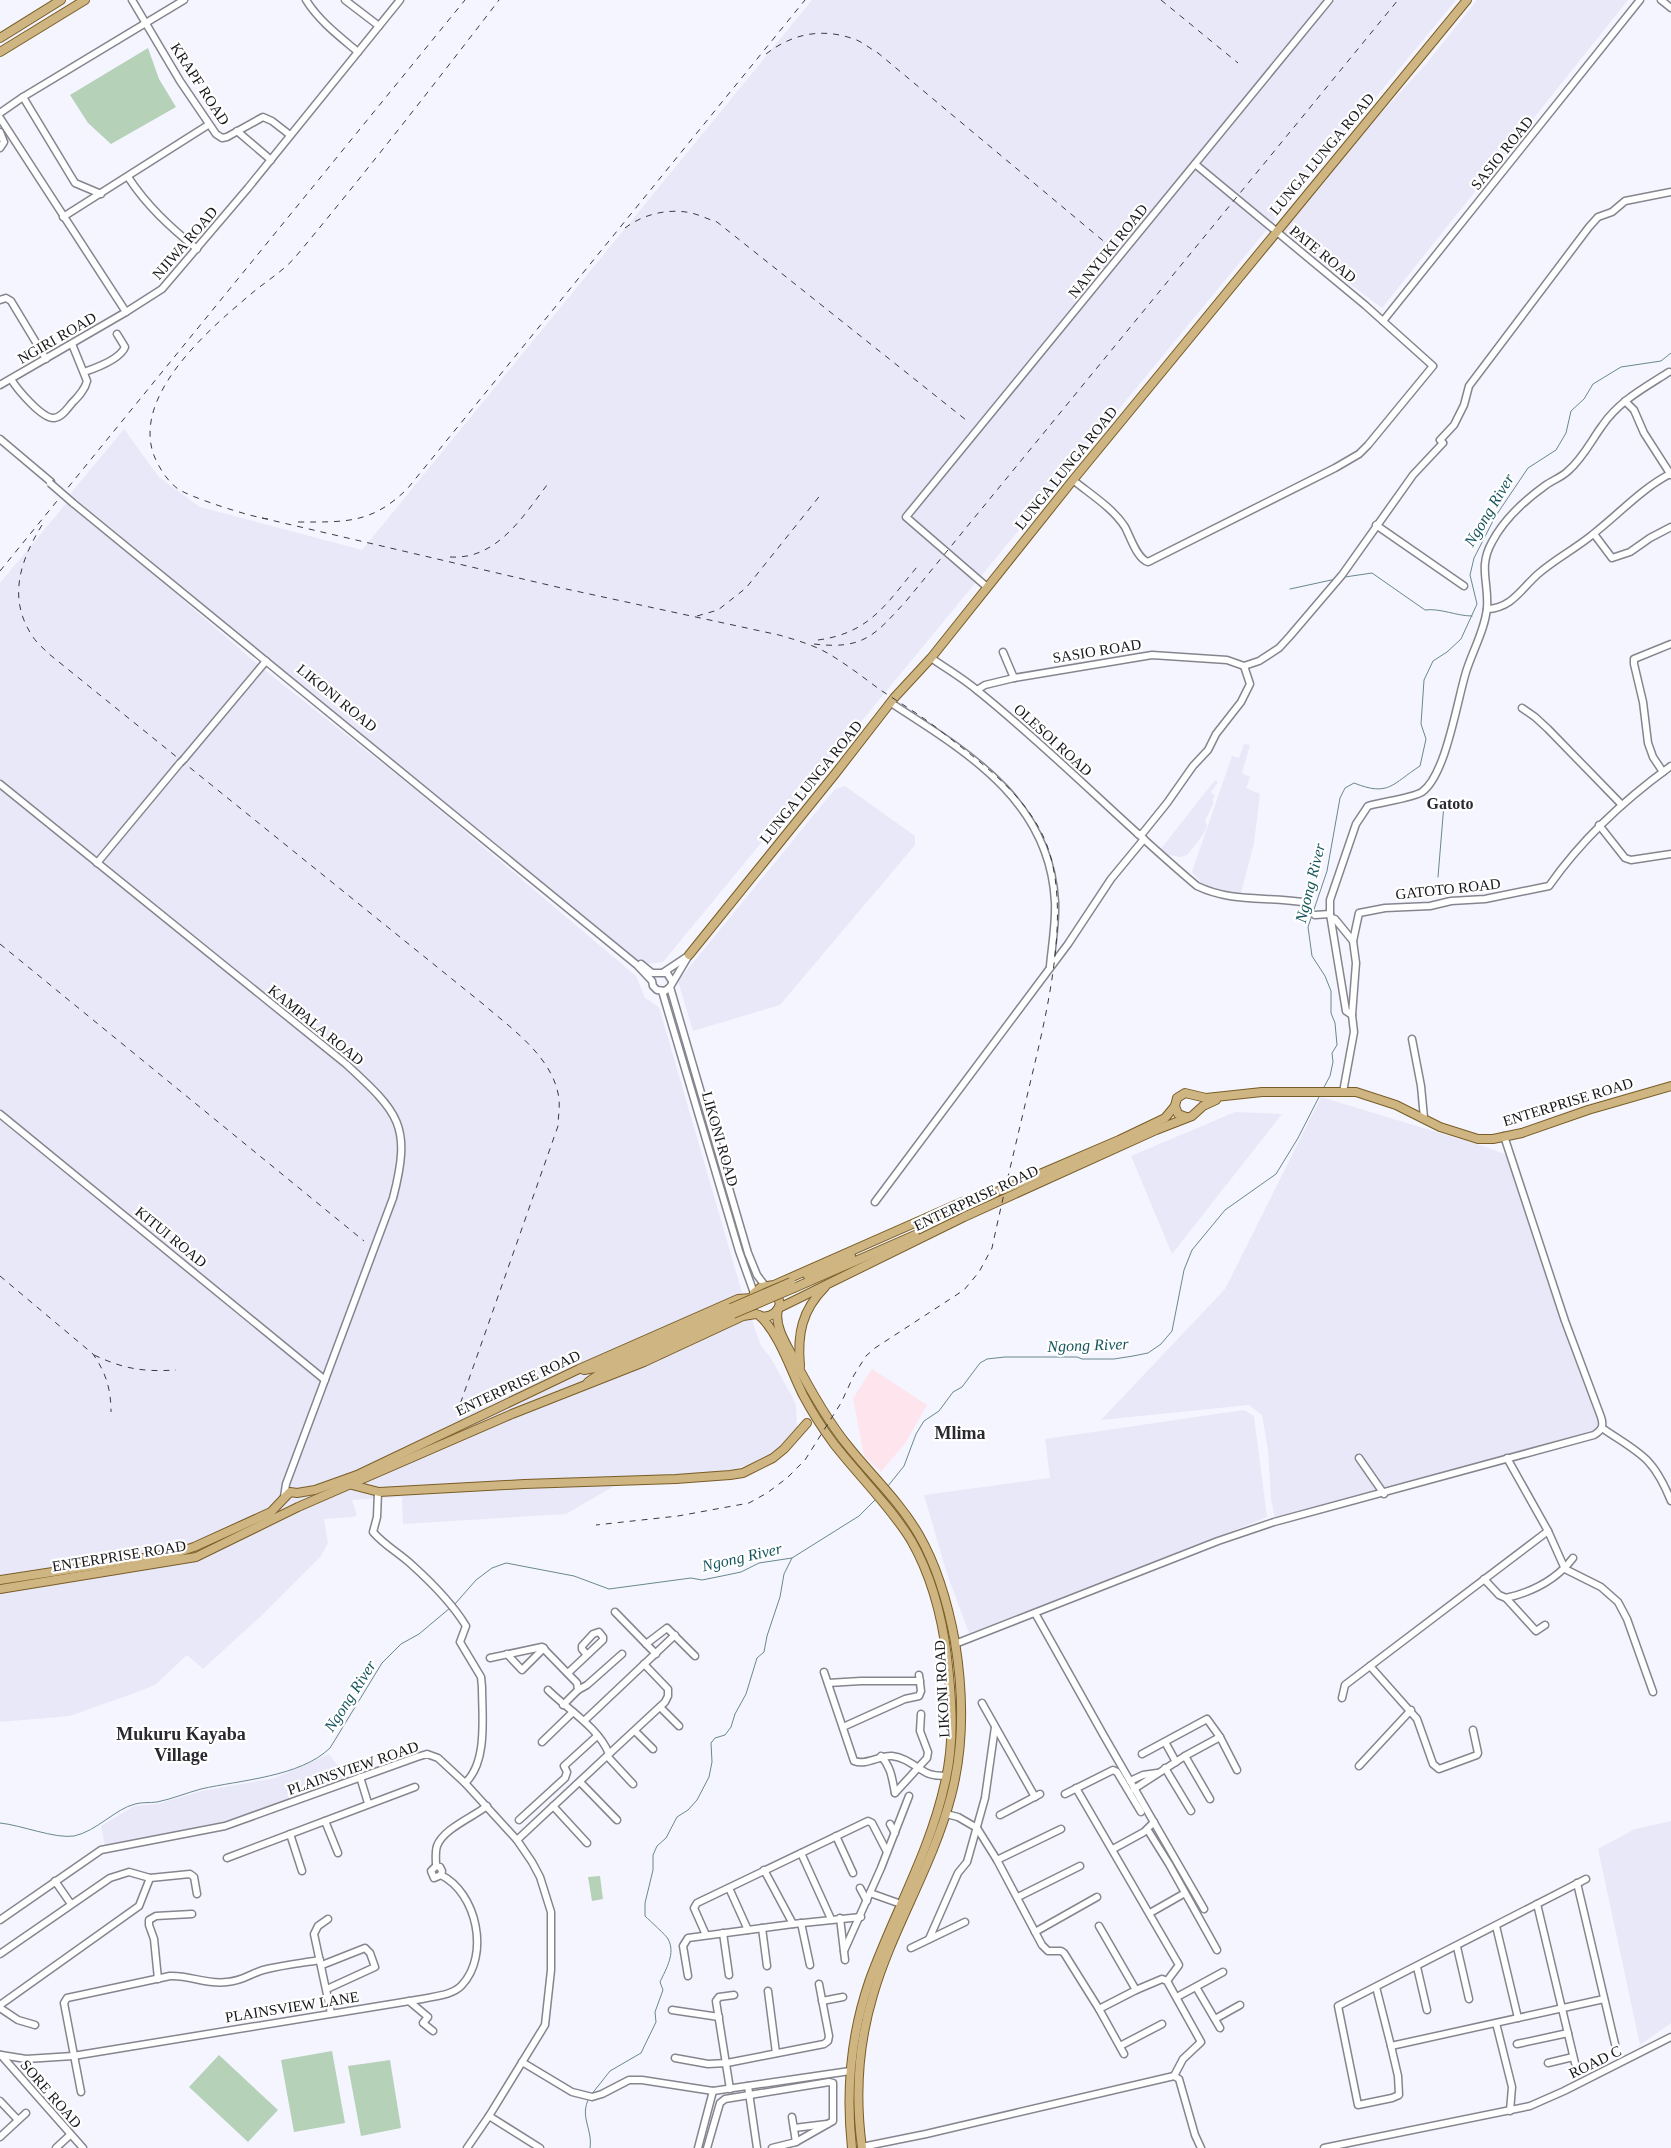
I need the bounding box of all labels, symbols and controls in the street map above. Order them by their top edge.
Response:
street label: KRAPF ROAD [168,40,233,128]
street label: LUNGA LUNGA ROAD [1267,90,1378,218]
street label: SASIO ROAD [1468,113,1537,193]
street label: NANYUKI ROAD [1065,201,1151,301]
street label: NJIWA ROAD [149,204,221,282]
street label: PATE ROAD [1287,222,1360,286]
street label: NGIRI ROAD [15,309,99,367]
street label: LUNGA LUNGA ROAD [1012,403,1121,533]
water label: Ngong River [1460,470,1518,551]
street label: SASIO ROAD [1051,636,1143,666]
street label: LIKONI ROAD [294,661,380,735]
street label: OLESOI ROAD [1011,701,1095,779]
street label: LUNGA LUNGA ROAD [757,717,866,847]
district label: Gatoto [1426,795,1474,812]
water label: Ngong River [1292,841,1329,926]
street label: GATOTO ROAD [1395,876,1502,902]
street label: KAMPALA ROAD [265,982,367,1069]
street label: ENTERPRISE ROAD [1501,1075,1635,1129]
street label: LIKONI ROAD [699,1090,741,1188]
street label: ENTERPRISE ROAD [911,1162,1041,1234]
street label: KITUI ROAD [132,1203,210,1271]
water label: Ngong River [1046,1335,1130,1356]
street label: ENTERPRISE ROAD [453,1347,583,1419]
district label: Mlima [935,1423,986,1443]
street label: ENTERPRISE ROAD [51,1537,187,1574]
water label: Ngong River [699,1539,785,1576]
street label: LIKONI ROAD [931,1640,953,1738]
water label: Ngong River [320,1657,381,1736]
district label: Mukuru Kayaba Village [116,1724,246,1765]
street label: PLAINSVIEW ROAD [285,1738,421,1798]
street label: PLAINSVIEW LANE [224,1989,360,2025]
street label: ROAD C [1566,2042,1624,2082]
street label: SORE ROAD [17,2057,85,2131]

